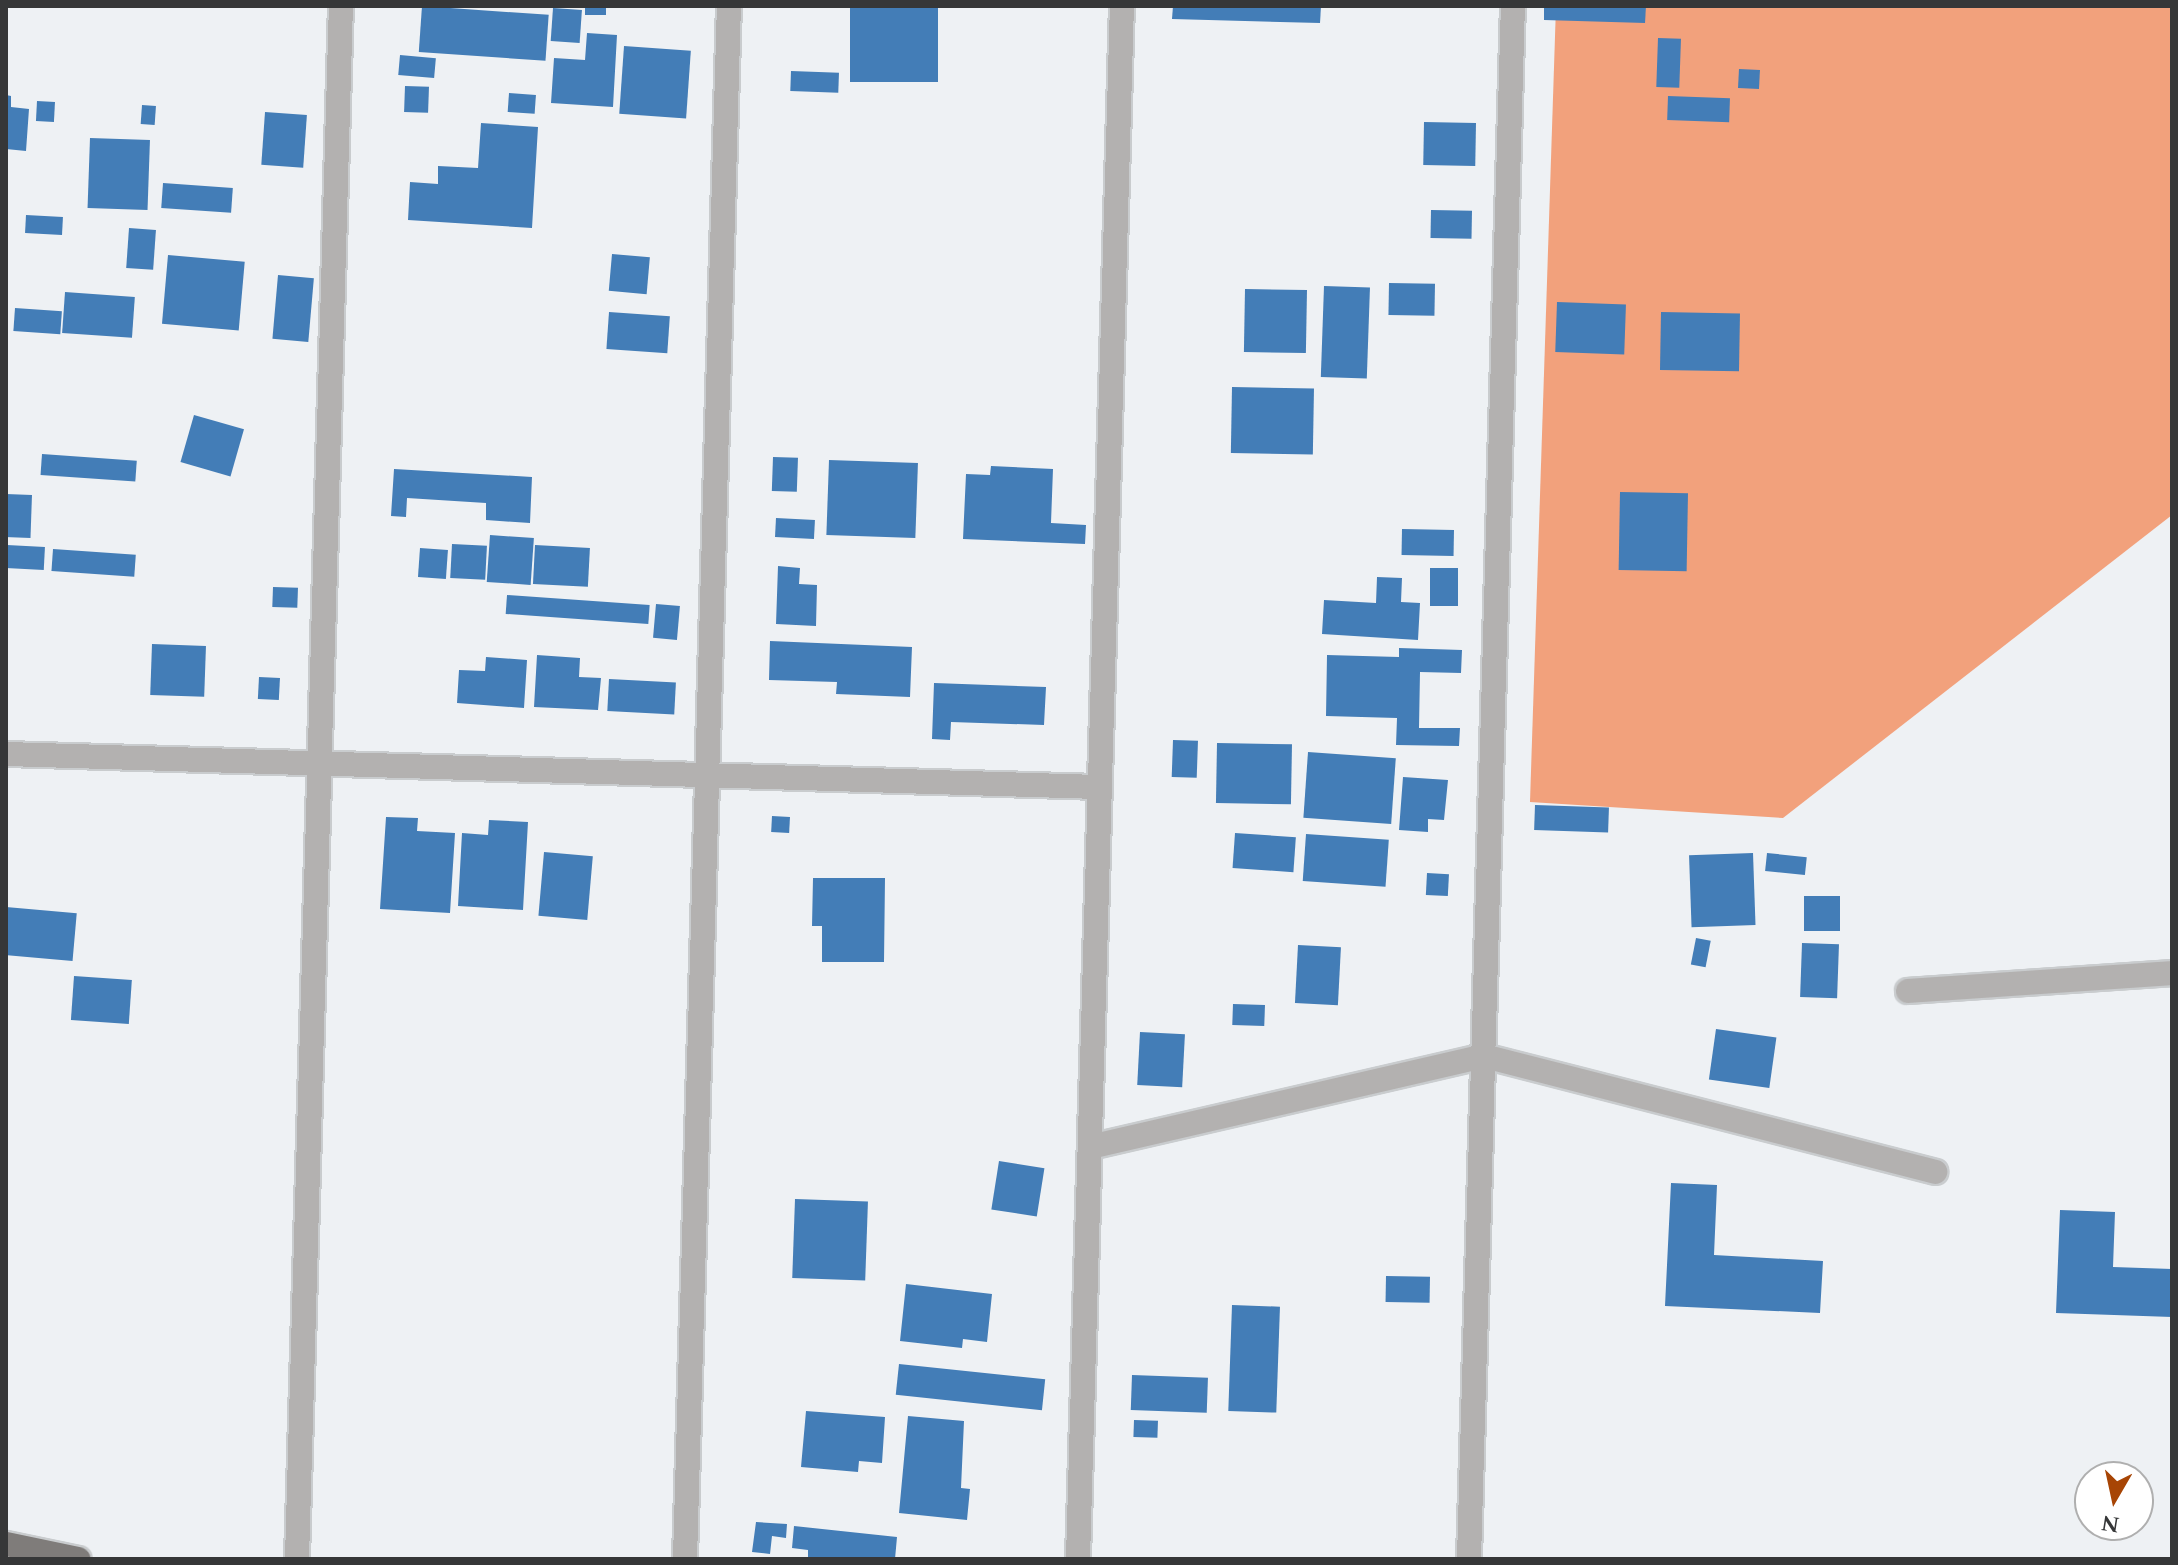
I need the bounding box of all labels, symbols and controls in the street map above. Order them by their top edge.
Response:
north arrow [2074,1461,2154,1541]
text: N [2099,1506,2122,1541]

